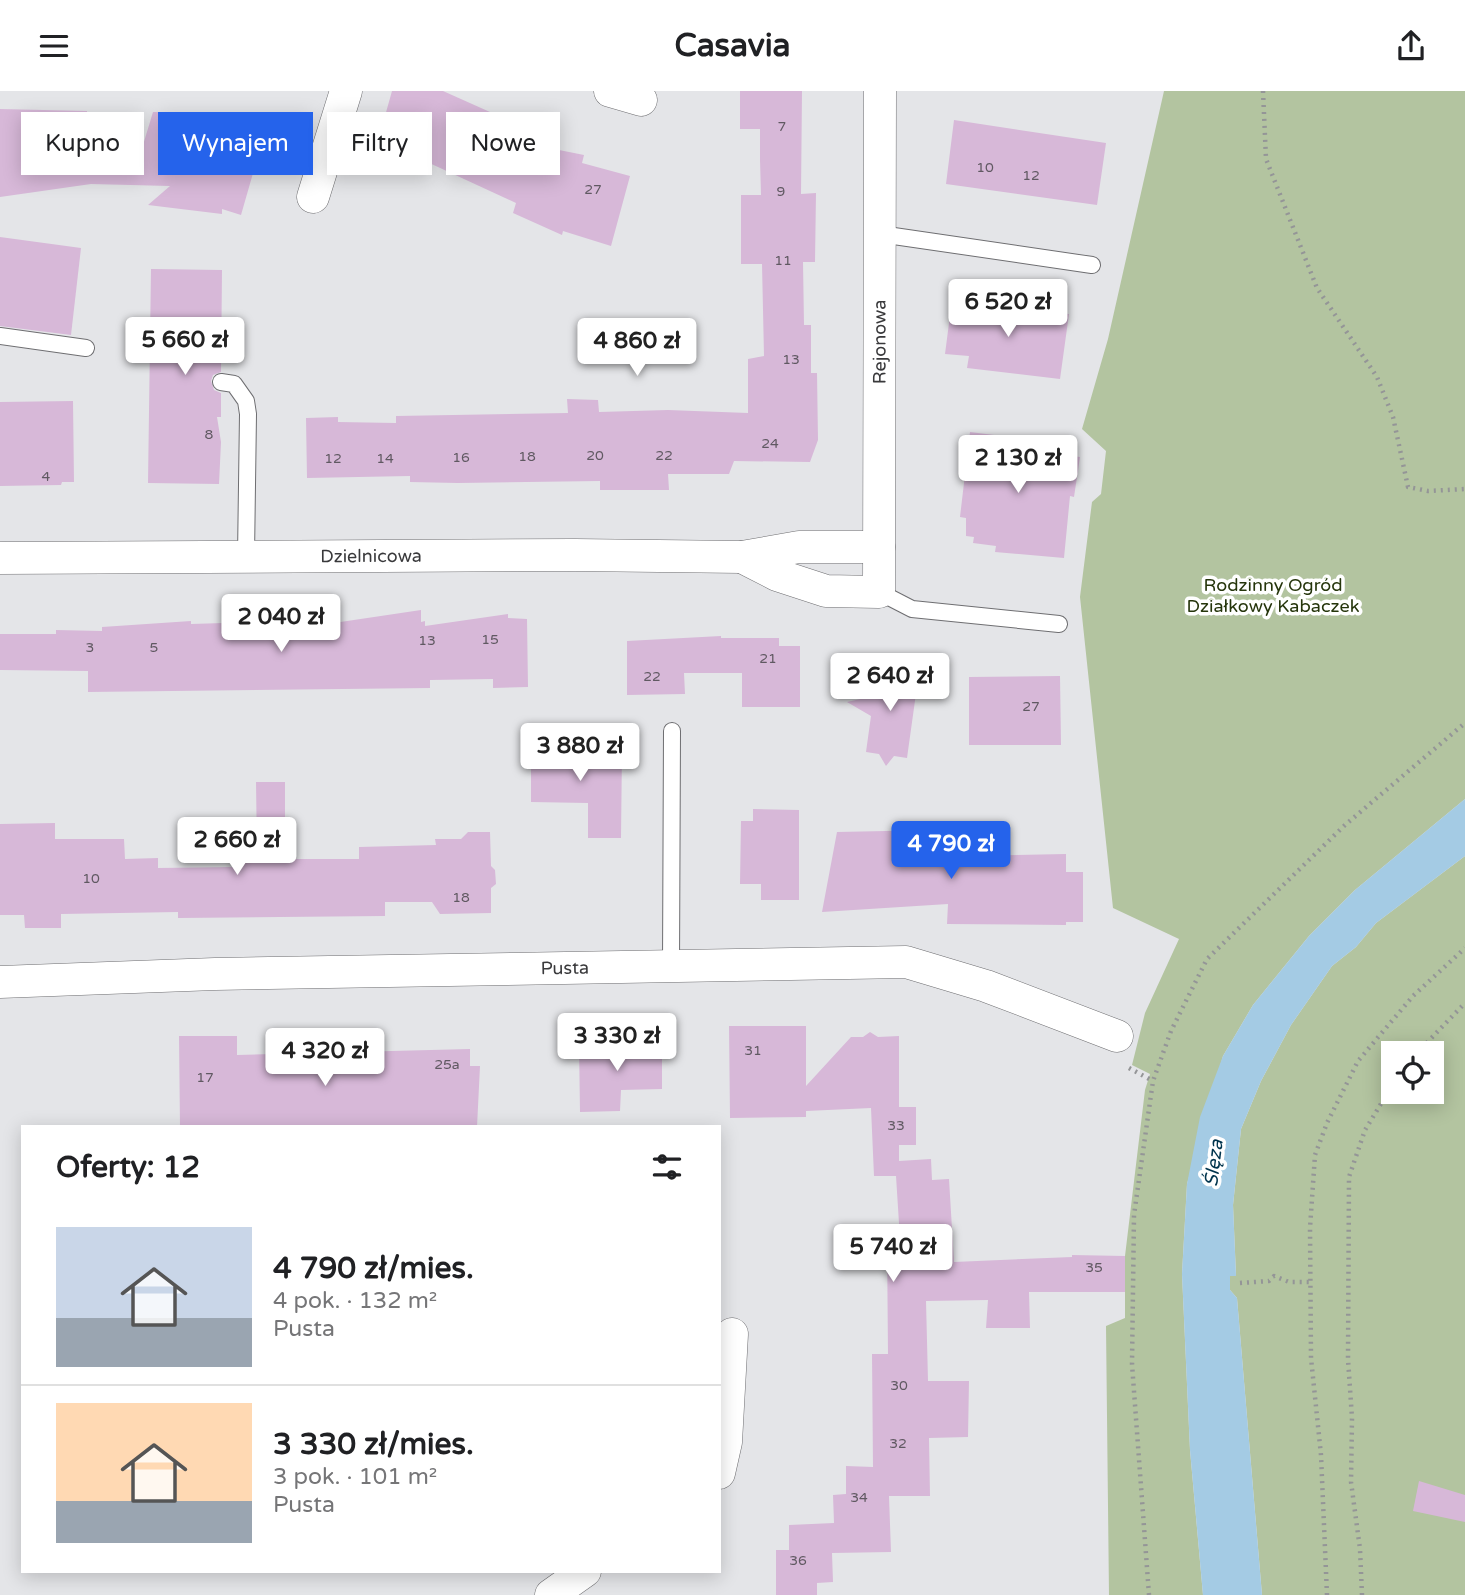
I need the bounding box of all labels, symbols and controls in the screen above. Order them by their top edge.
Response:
icon: menu [35,27,73,65]
text: Casavia [674,27,791,65]
icon: share [1392,27,1430,65]
chip: Kupno [21,112,144,175]
chip: Wynajem [158,112,313,175]
chip: Filtry [327,112,432,175]
chip: Nowe [446,112,560,175]
house number: 7 [778,118,786,135]
house number: 10 [976,159,994,176]
house number: 12 [1022,167,1040,184]
house number: 27 [584,181,602,198]
house number: 9 [777,183,785,200]
house number: 11 [774,252,792,269]
pin: 6 520 zł [936,279,1080,339]
text: 6 520 zł [964,288,1052,316]
street label: Rejonowa [868,300,891,384]
pin: 5 660 zł [113,317,257,377]
pin: 4 860 zł [565,319,709,378]
text: 5 660 zł [141,326,229,354]
text: 4 860 zł [593,327,681,355]
house number: 13 [782,351,800,368]
house number: 8 [205,426,214,443]
house number: 24 [761,435,779,452]
pin: 2 130 zł [946,435,1090,495]
text: 2 130 zł [974,444,1062,472]
house number: 20 [586,447,604,464]
house number: 22 [655,447,673,464]
house number: 18 [518,448,536,465]
house number: 16 [452,449,470,466]
house number: 12 [324,450,342,467]
house number: 14 [376,450,394,467]
house number: 4 [42,468,51,485]
street label: Dzielnicowa [320,545,422,567]
park label: Rodzinny Ogród Działkowy Kabaczek [1186,574,1360,617]
pin: 2 040 zł [209,595,353,654]
text: 2 040 zł [237,603,325,631]
house number: 15 [481,631,499,648]
house number: 13 [418,632,436,649]
house number: 3 [86,639,94,656]
house number: 5 [150,639,158,656]
house number: 21 [759,650,777,667]
pin: 2 640 zł [818,653,962,713]
text: 2 640 zł [846,662,934,690]
house number: 22 [643,668,661,685]
house number: 27 [1022,698,1040,715]
pin: 3 880 zł [508,723,652,783]
text: 3 880 zł [536,732,624,760]
pin: 2 660 zł [165,817,309,877]
pin: 4 790 zł [879,821,1023,881]
text: 2 660 zł [193,826,281,854]
text: 4 790 zł [907,830,995,858]
house number: 10 [82,870,100,887]
house number: 18 [452,889,470,906]
street label: Pusta [540,957,589,979]
pin: 3 330 zł [545,1013,689,1073]
text: 3 330 zł [573,1022,661,1050]
pin: 4 320 zł [253,1028,397,1088]
text: 4 320 zł [281,1037,369,1065]
map controls [1381,1041,1444,1104]
button: locate [1381,1041,1444,1104]
house number: 31 [744,1042,762,1059]
house number: 25a [434,1056,460,1073]
house number: 17 [196,1069,214,1086]
house number: 33 [887,1117,905,1134]
water label: Ślęza [1200,1137,1228,1188]
icon: filters [648,1148,686,1186]
text: Oferty: 12 [56,1149,200,1186]
pin: 5 740 zł [821,1225,965,1284]
text: 5 740 zł [849,1233,937,1261]
text: 4 790 zł/mies. [273,1250,474,1287]
icon: home [112,1255,196,1339]
house number: 35 [1085,1259,1103,1276]
text: 4 pok. · 132 m² [273,1287,437,1315]
text: Pusta [273,1315,335,1343]
house number: 30 [890,1377,908,1394]
text: 3 330 zł/mies. [273,1426,474,1463]
icon: home [112,1431,196,1515]
house number: 32 [889,1435,907,1452]
text: 3 pok. · 101 m² [273,1463,437,1491]
house number: 34 [850,1489,868,1506]
text: Pusta [273,1491,335,1519]
house number: 36 [789,1552,807,1569]

